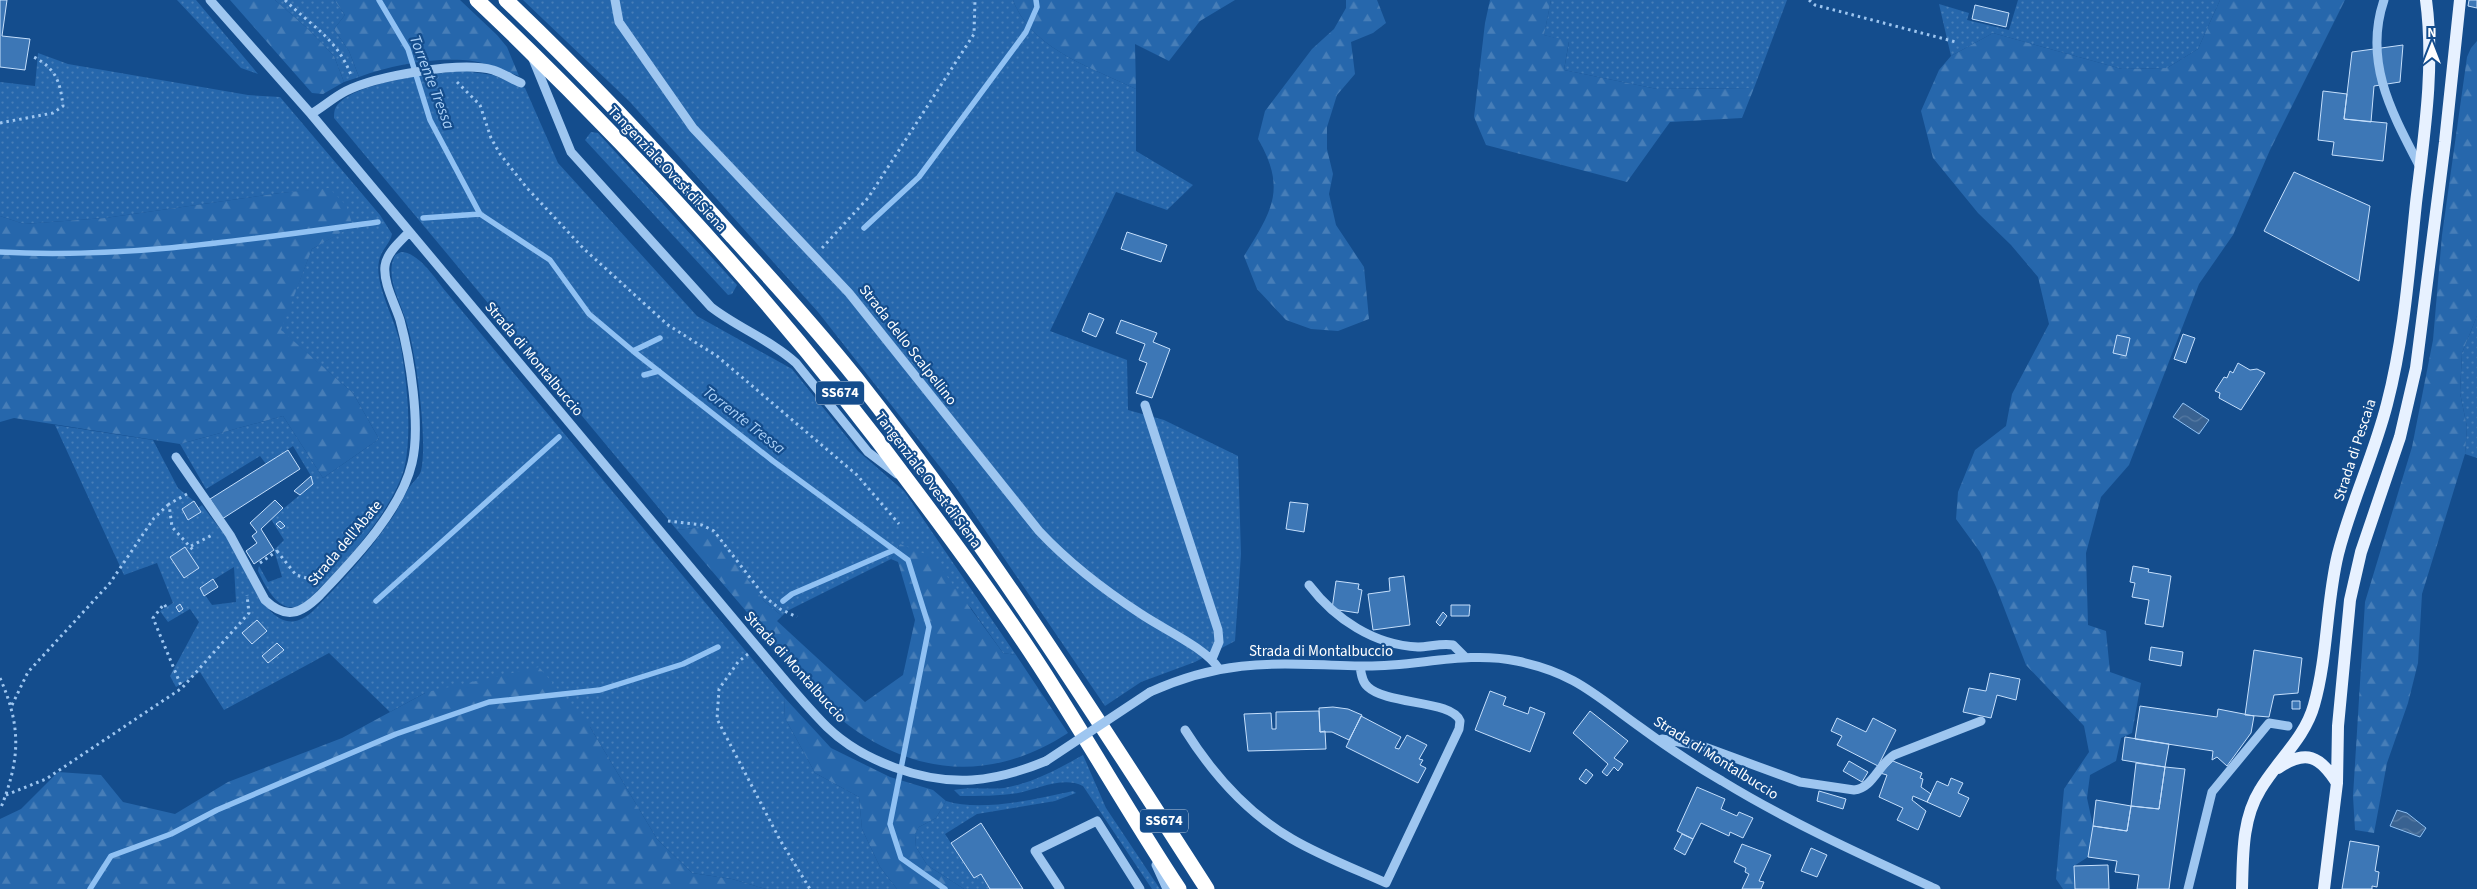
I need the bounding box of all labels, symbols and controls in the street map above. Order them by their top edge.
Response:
north arrow [2407,20,2457,70]
text: N [2427,23,2437,43]
water label: Torrente Tressa [404,32,460,133]
street label: Tangenziale Ovest di Siena [603,101,731,237]
street label: Strada dello Scalpellino [854,280,962,410]
street label: Strada di Montalbuccio [480,297,588,421]
water label: Torrente Tressa [698,381,790,459]
road number: SS674 [816,382,864,404]
street label: Strada di Pescaia [2329,396,2381,504]
street label: Tangenziale Ovest di Siena [870,407,986,553]
street label: Strada dell'Abate [303,496,387,590]
street label: Strada di Montalbuccio [739,606,851,728]
street label: Strada di Montalbuccio [1249,641,1393,662]
street label: Strada di Montalbuccio [1649,711,1783,805]
road number: SS674 [1140,809,1188,832]

